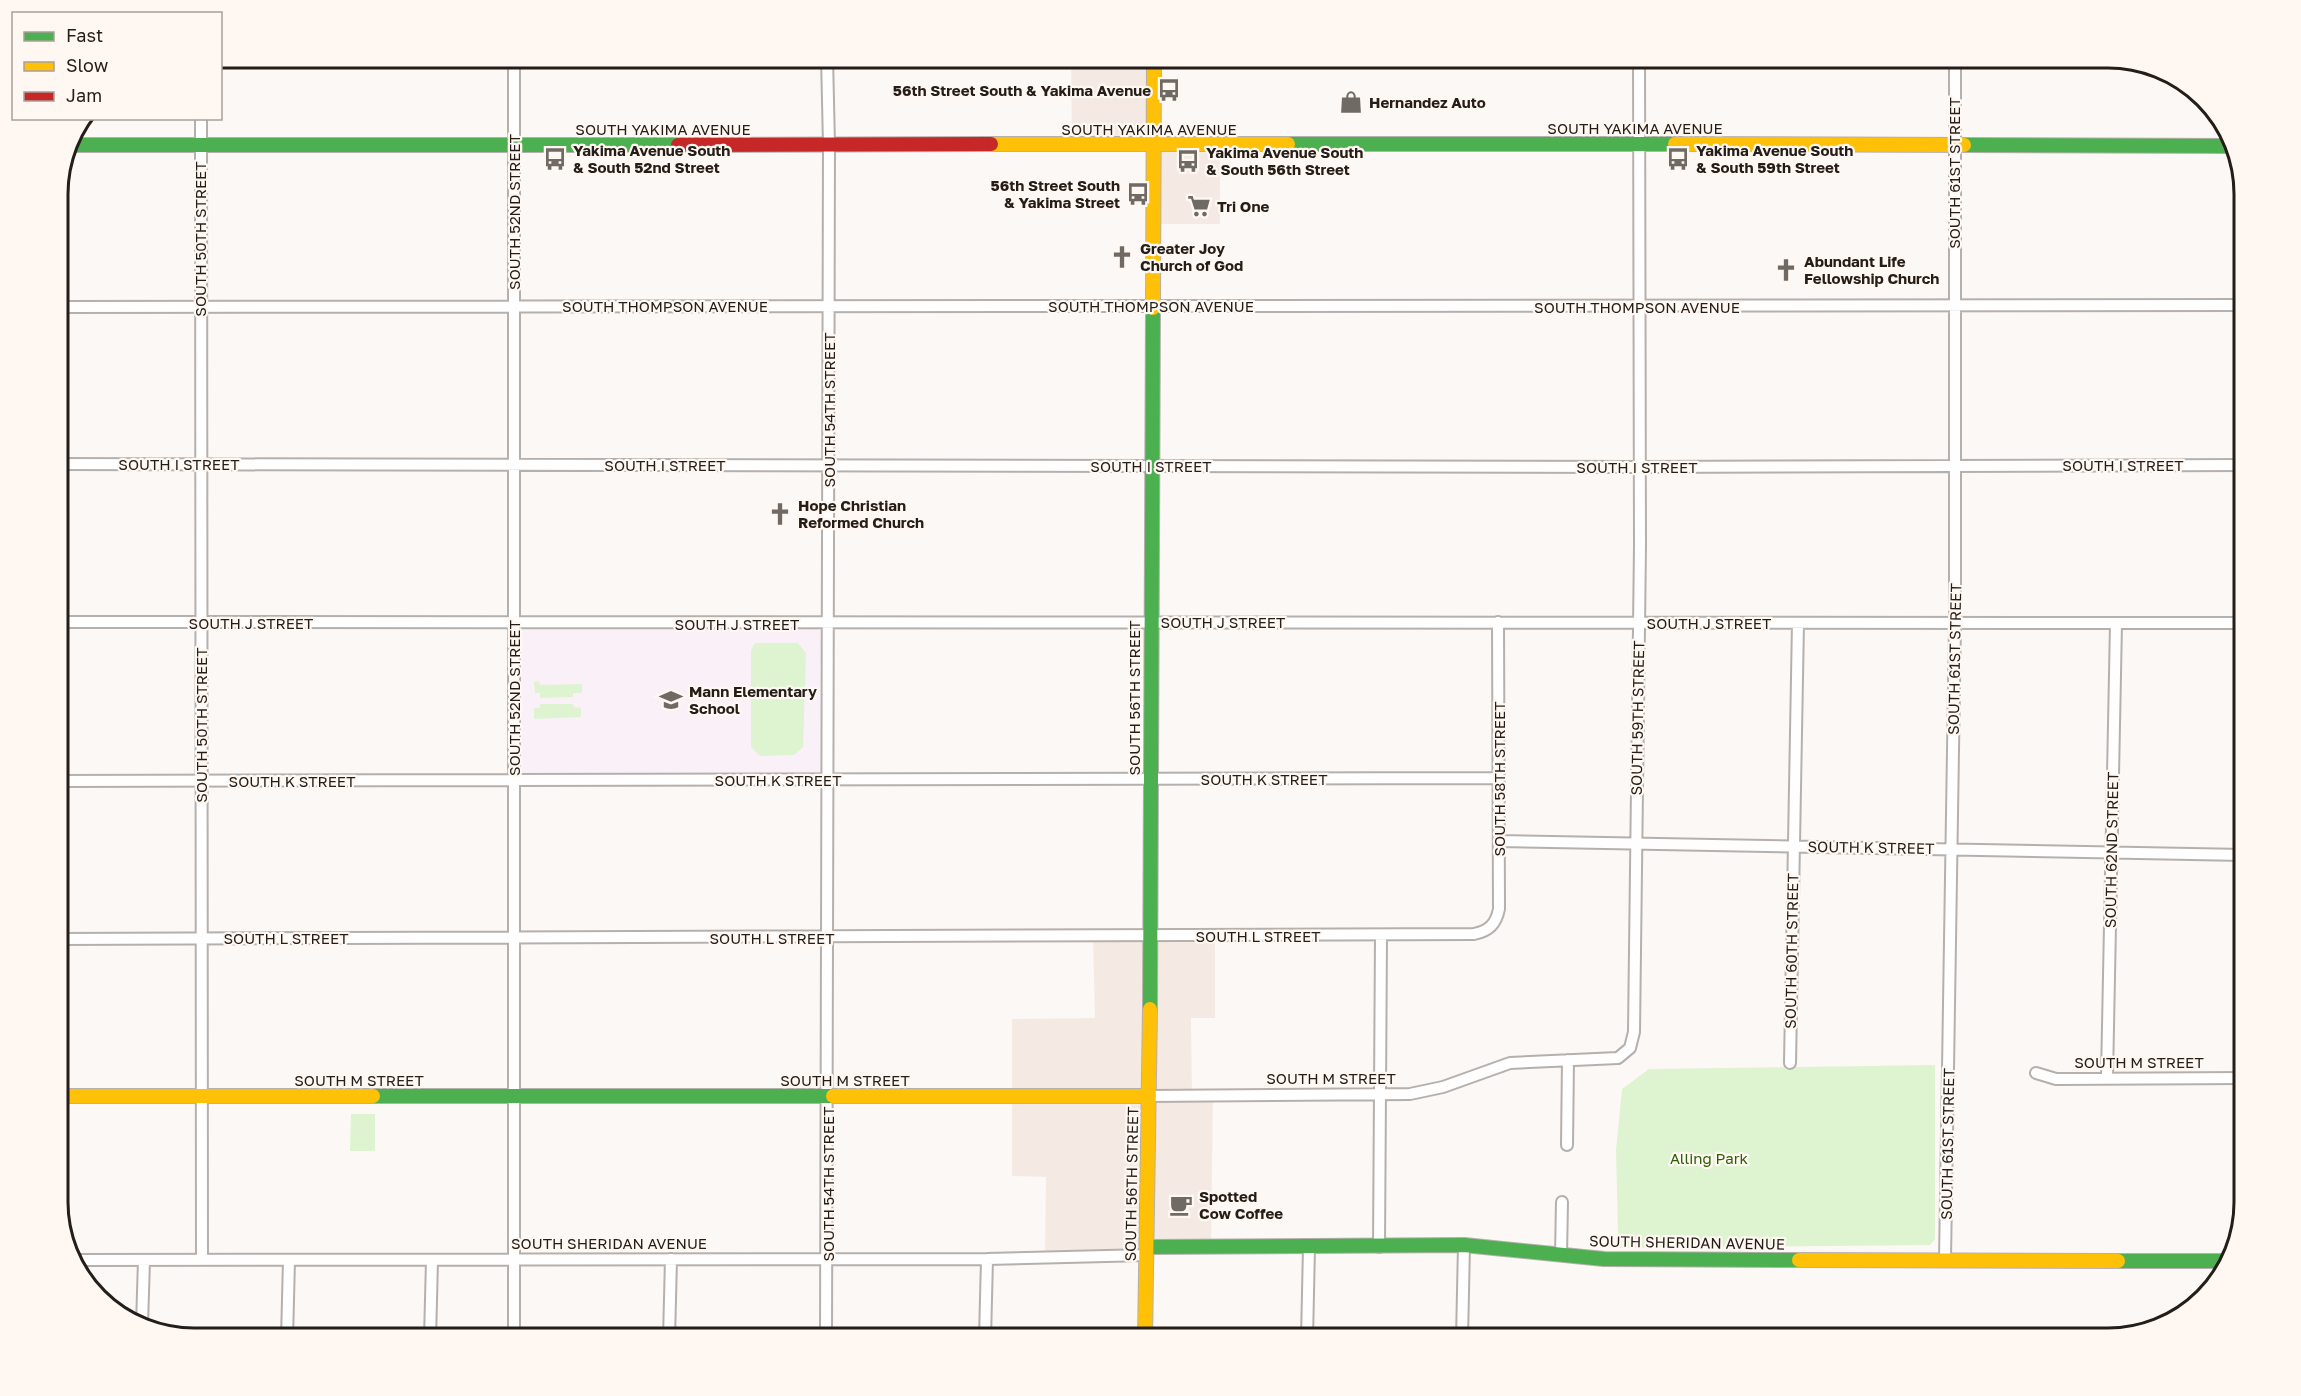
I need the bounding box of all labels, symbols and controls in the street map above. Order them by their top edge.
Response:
legend [12,12,222,120]
text: Fast [66,24,103,46]
text: Slow [66,54,109,76]
bus stop icon: 56th Street South & Yakima Avenue [1156,77,1182,103]
place label: 56th Street South & Yakima Avenue [893,81,1151,99]
text: Jam [66,84,102,106]
shop icon: Hernandez Auto [1338,89,1364,115]
place label: Hernandez Auto [1369,93,1486,111]
street label: SOUTH 61ST STREET [1945,97,1963,249]
street label: SOUTH YAKIMA AVENUE [1547,119,1723,137]
street label: SOUTH YAKIMA AVENUE [575,120,751,138]
street label: SOUTH YAKIMA AVENUE [1061,120,1237,138]
street label: SOUTH 52ND STREET [505,134,523,290]
place label: Yakima Avenue South & South 52nd Street [573,141,730,176]
place label: Yakima Avenue South & South 59th Street [1696,141,1853,176]
place label: Yakima Avenue South & South 56th Street [1206,143,1363,178]
bus stop icon: Yakima Avenue South & South 52nd Street [542,146,568,172]
bus stop icon: Yakima Avenue South & South 59th Street [1665,146,1691,172]
bus stop icon: Yakima Avenue South & South 56th Street [1175,148,1201,174]
street label: SOUTH 50TH STREET [191,161,209,317]
place label: 56th Street South & Yakima Street [991,176,1120,211]
bus stop icon: 56th Street South & Yakima Street [1125,181,1151,207]
supermarket icon: Tri One [1186,193,1212,219]
place label: Tri One [1217,197,1269,215]
place label: Greater Joy Church of God [1140,239,1243,274]
church icon: Greater Joy Church of God [1109,244,1135,270]
place label: Abundant Life Fellowship Church [1804,252,1939,287]
church icon: Abundant Life Fellowship Church [1773,257,1799,283]
street label: SOUTH THOMPSON AVENUE [562,297,768,315]
street label: SOUTH THOMPSON AVENUE [1048,297,1254,315]
street label: SOUTH THOMPSON AVENUE [1534,298,1740,316]
street label: SOUTH 54TH STREET [820,332,838,488]
street label: SOUTH I STREET [118,455,240,473]
street label: SOUTH I STREET [604,456,726,474]
street label: SOUTH I STREET [2062,456,2184,474]
street label: SOUTH I STREET [1090,457,1212,475]
street label: SOUTH I STREET [1576,458,1698,476]
place label: Hope Christian Reformed Church [798,496,924,531]
church icon: Hope Christian Reformed Church [767,501,793,527]
street label: SOUTH 61ST STREET [1944,583,1964,735]
street label: SOUTH J STREET [1161,613,1285,631]
street label: SOUTH J STREET [189,614,313,632]
street label: SOUTH J STREET [1647,614,1771,632]
street label: SOUTH J STREET [675,615,799,633]
street label: SOUTH 52ND STREET [505,620,523,776]
street label: SOUTH 56TH STREET [1125,620,1143,776]
street label: SOUTH 59TH STREET [1627,640,1647,796]
street label: SOUTH 50TH STREET [192,647,210,803]
place label: Mann Elementary School [689,682,817,717]
school or university icon: Mann Elementary School [658,687,684,713]
street label: SOUTH 58TH STREET [1490,701,1508,857]
street label: SOUTH K STREET [1201,770,1327,788]
street label: SOUTH K STREET [715,771,841,789]
street label: SOUTH K STREET [229,772,355,790]
street label: SOUTH 62ND STREET [2101,772,2121,928]
street label: SOUTH K STREET [1807,837,1935,857]
street label: SOUTH 60TH STREET [1781,873,1801,1029]
street label: SOUTH L STREET [1195,927,1321,945]
street label: SOUTH L STREET [223,929,349,947]
street label: SOUTH L STREET [709,929,835,947]
street label: SOUTH M STREET [2074,1053,2204,1071]
street label: SOUTH 61ST STREET [1937,1068,1957,1220]
street label: SOUTH M STREET [1266,1069,1396,1087]
street label: SOUTH M STREET [294,1071,424,1089]
street label: SOUTH M STREET [780,1071,910,1089]
street label: SOUTH 54TH STREET [819,1106,837,1262]
street label: SOUTH 56TH STREET [1121,1106,1141,1262]
park label: Alling Park [1670,1149,1749,1167]
place label: Spotted Cow Coffee [1199,1187,1283,1222]
cafe icon: Spotted Cow Coffee [1168,1192,1194,1218]
street label: SOUTH SHERIDAN AVENUE [1589,1231,1785,1253]
street label: SOUTH SHERIDAN AVENUE [511,1234,707,1252]

